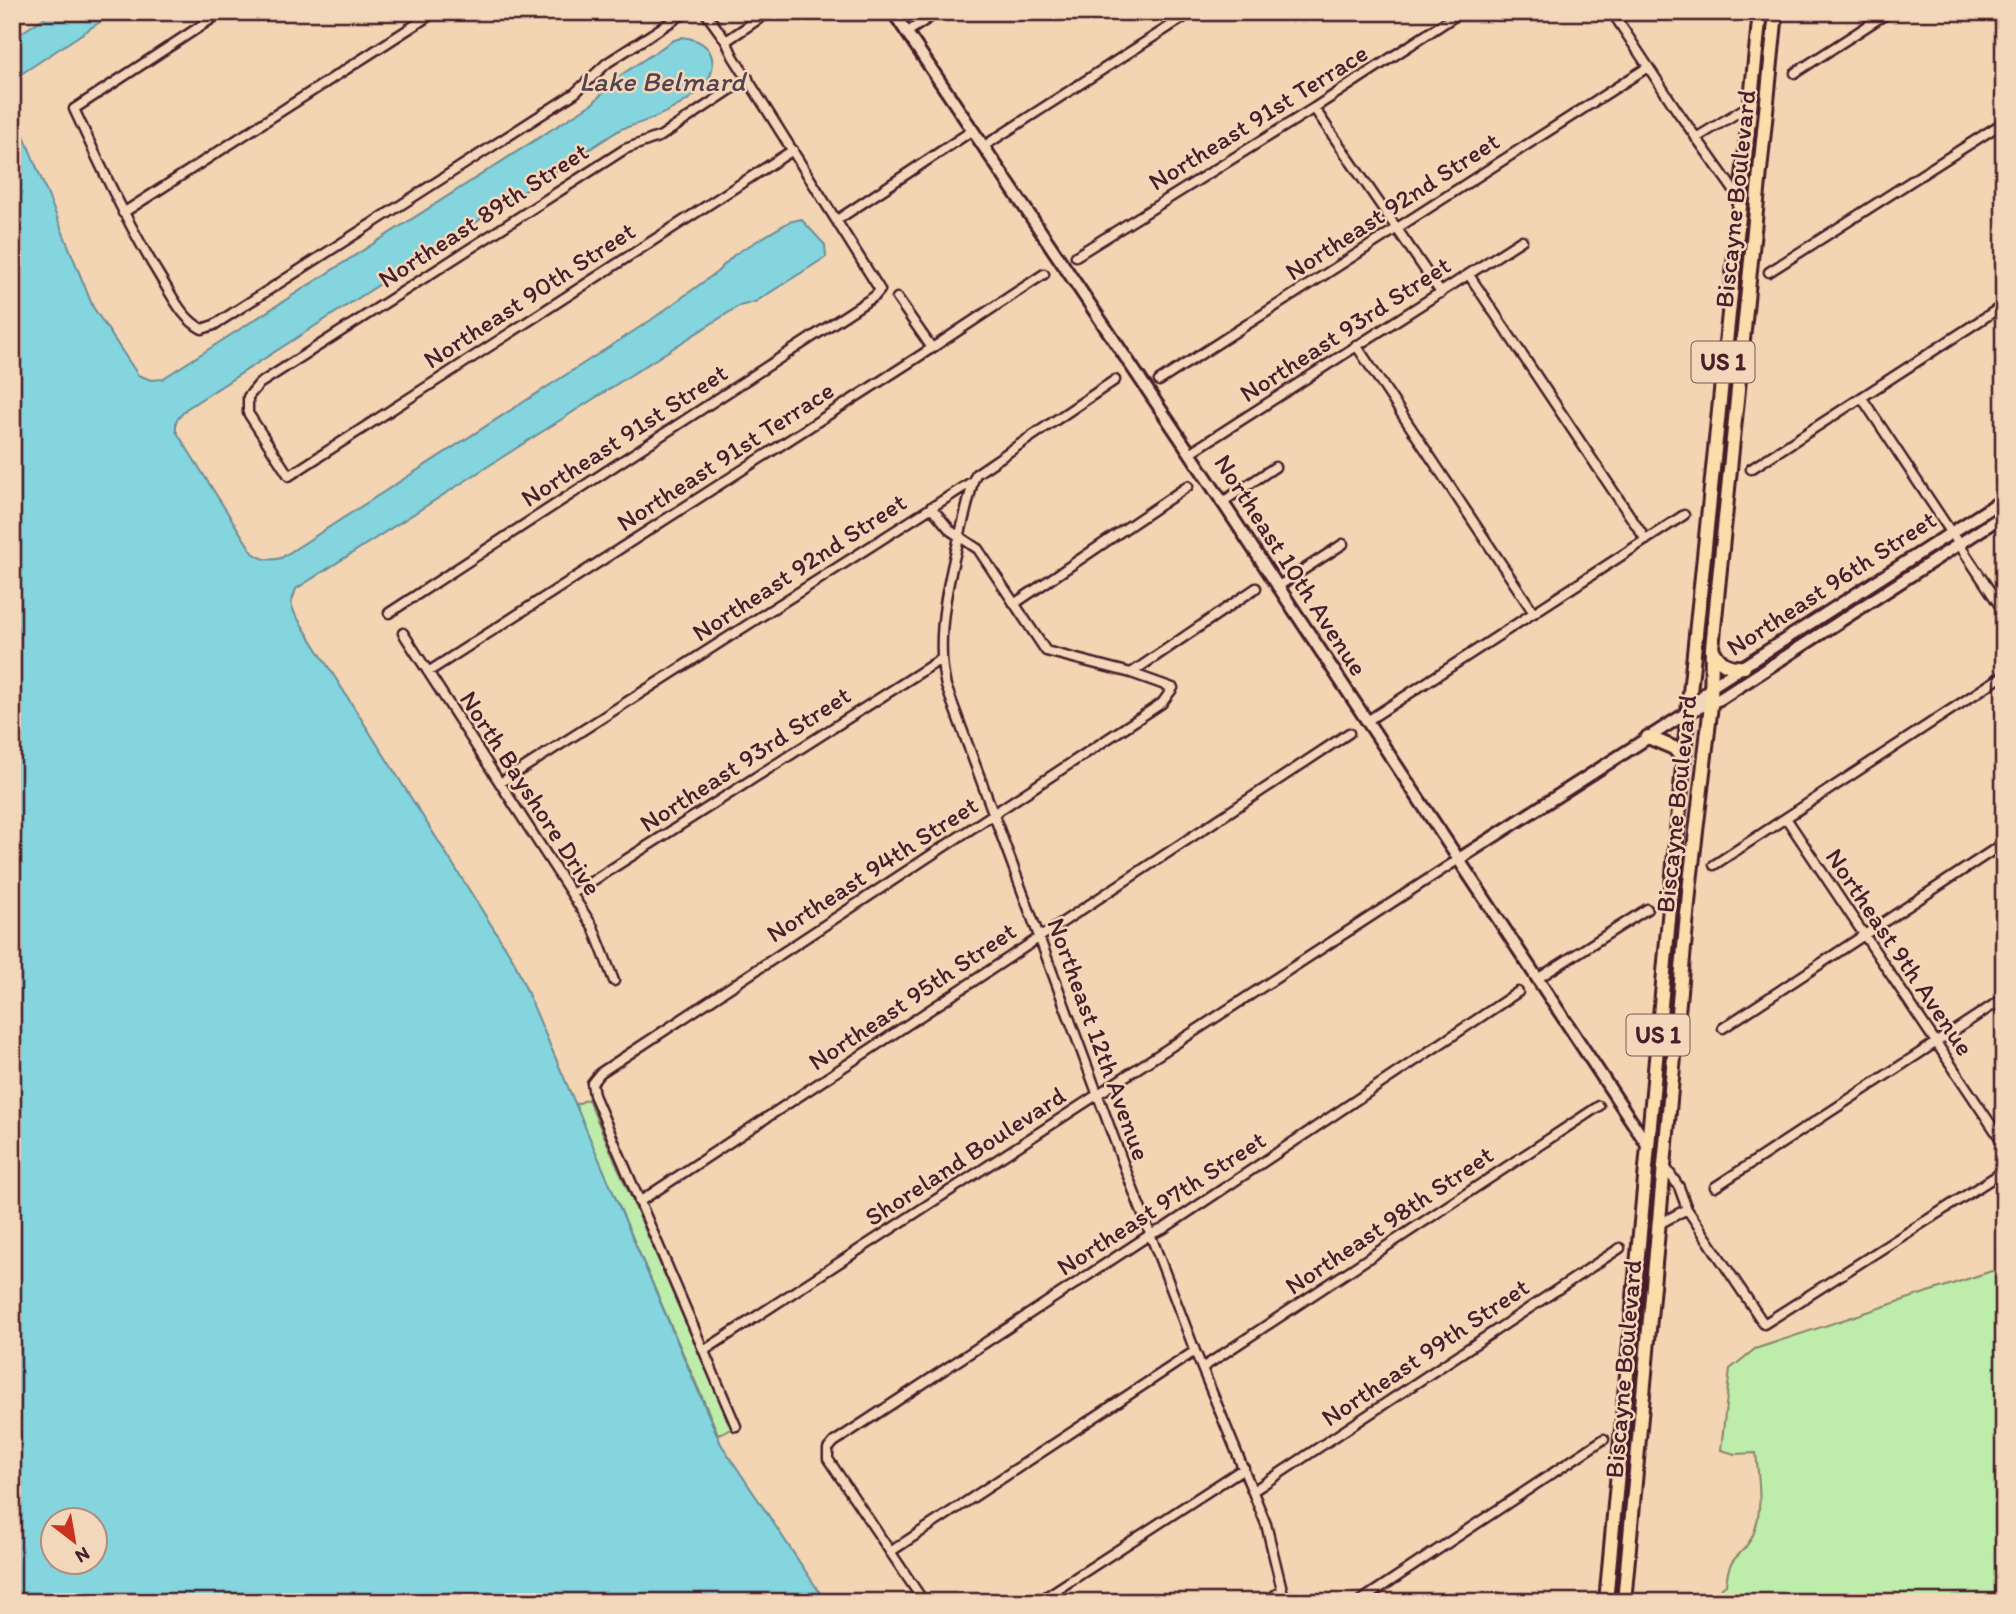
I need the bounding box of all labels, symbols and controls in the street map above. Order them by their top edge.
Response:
street label: Northeast 91st Terrace [1142,36,1374,198]
water label: Lake Belmard [579,64,748,98]
street label: Biscayne Boulevard [1708,88,1762,310]
street label: Northeast 92nd Street [1279,125,1505,287]
street label: Northeast 89th Street [372,135,594,295]
street label: Northeast 90th Street [417,214,641,375]
street label: Northeast 93rd Street [1233,249,1457,409]
road number: US 1 [1692,342,1754,382]
street label: Northeast 91st Street [515,356,733,514]
street label: Northeast 91st Terrace [610,374,840,538]
street label: Northeast 10th Avenue [1207,448,1375,682]
street label: Northeast 92nd Street [686,486,912,648]
street label: Northeast 96th Street [1720,503,1942,663]
street label: Northeast 93rd Street [633,679,857,839]
street label: North Bayshore Drive [453,685,609,901]
street label: Biscayne Boulevard [1649,693,1703,915]
street label: Northeast 94th Street [760,789,984,949]
street label: Northeast 9th Avenue [1819,842,1981,1062]
street label: Northeast 12th Avenue [1040,913,1158,1165]
street label: Northeast 95th Street [802,914,1022,1077]
road number: US 1 [1626,1015,1690,1056]
street label: Shoreland Boulevard [859,1079,1071,1233]
street label: Northeast 97th Street [1050,1123,1272,1283]
street label: Northeast 98th Street [1279,1138,1499,1302]
street label: Biscayne Boulevard [1598,1258,1648,1479]
street label: Northeast 99th Street [1315,1270,1535,1433]
north arrow [38,1506,108,1576]
text: N [71,1542,94,1568]

